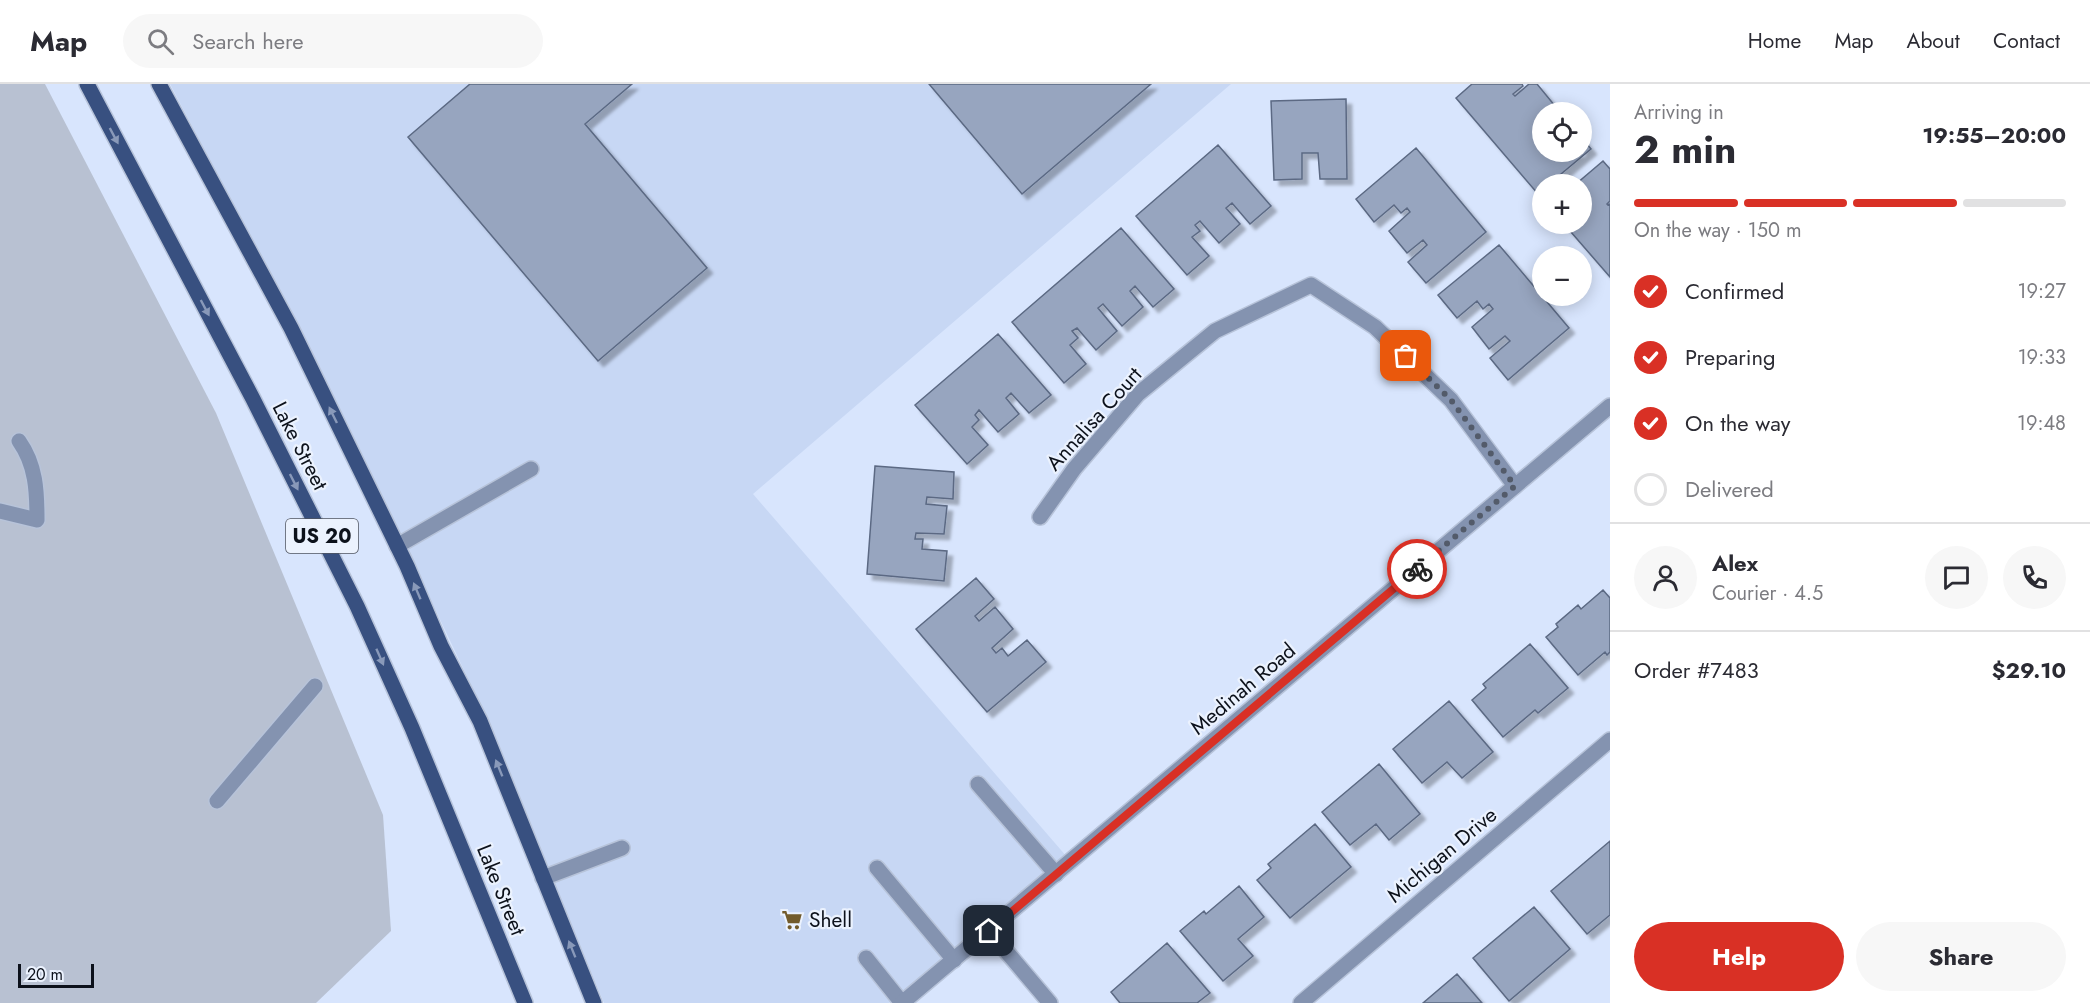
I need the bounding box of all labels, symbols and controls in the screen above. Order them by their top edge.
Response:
search box [123,14,543,68]
text: Map [30,21,87,62]
icon: search [144,25,177,58]
text: Search here [192,25,304,57]
text: Home [1748,26,1801,56]
text: Map [1834,26,1874,56]
text: About [1907,26,1960,56]
text: Contact [1993,26,2060,56]
text: Arriving in [1634,98,1724,127]
map controls [1532,102,1592,306]
button: locate [1532,102,1592,162]
text: 19:55–20:00 [1922,119,2066,151]
text: 2 min [1634,121,1736,178]
one-way arrow [109,127,119,144]
button: + [1532,174,1592,234]
text: On the way · 150 m [1634,216,1802,245]
button: − [1532,246,1592,306]
icon: check [1634,275,1667,308]
text: Confirmed [1685,275,1784,307]
text: 19:27 [2018,277,2066,306]
one-way arrow [200,300,210,317]
pin [1380,330,1431,381]
icon: bag [1389,339,1422,372]
icon: check [1634,341,1667,374]
text: Preparing [1685,341,1776,373]
text: 19:33 [2018,343,2066,372]
street label: Annalisa Court [1039,361,1149,477]
street label: Lake Street [265,397,335,495]
one-way arrow [329,406,339,424]
icon: check [1634,407,1667,440]
text: On the way [1685,407,1790,439]
text: 19:48 [2017,409,2066,438]
one-way arrow [290,473,299,490]
text: Delivered [1685,473,1774,505]
road number: US 20 [286,519,358,553]
courier [1387,539,1447,599]
button: person [1634,546,1697,609]
button: chat [1925,546,1988,609]
button: phone [2003,546,2066,609]
text: Alex [1712,547,1758,579]
icon: bike [1401,553,1434,586]
text: Courier · 4.5 [1712,579,1823,608]
one-way arrow [412,582,422,600]
street label: Medinah Road [1184,636,1302,742]
one-way arrow [375,648,384,665]
text: Order #7483 [1634,654,1759,686]
text: $29.10 [1992,654,2066,686]
one-way arrow [494,759,503,777]
street label: Michigan Drive [1381,800,1504,910]
street label: Lake Street [469,840,533,940]
place label: Shell [809,905,852,935]
pin [963,905,1014,956]
supermarket icon: Shell [780,908,804,932]
icon: home [972,914,1005,947]
button: Help [1634,922,1844,991]
button: Share [1856,922,2066,991]
one-way arrow [567,940,576,958]
scale bar [18,961,94,988]
text: 20 m [27,963,63,986]

